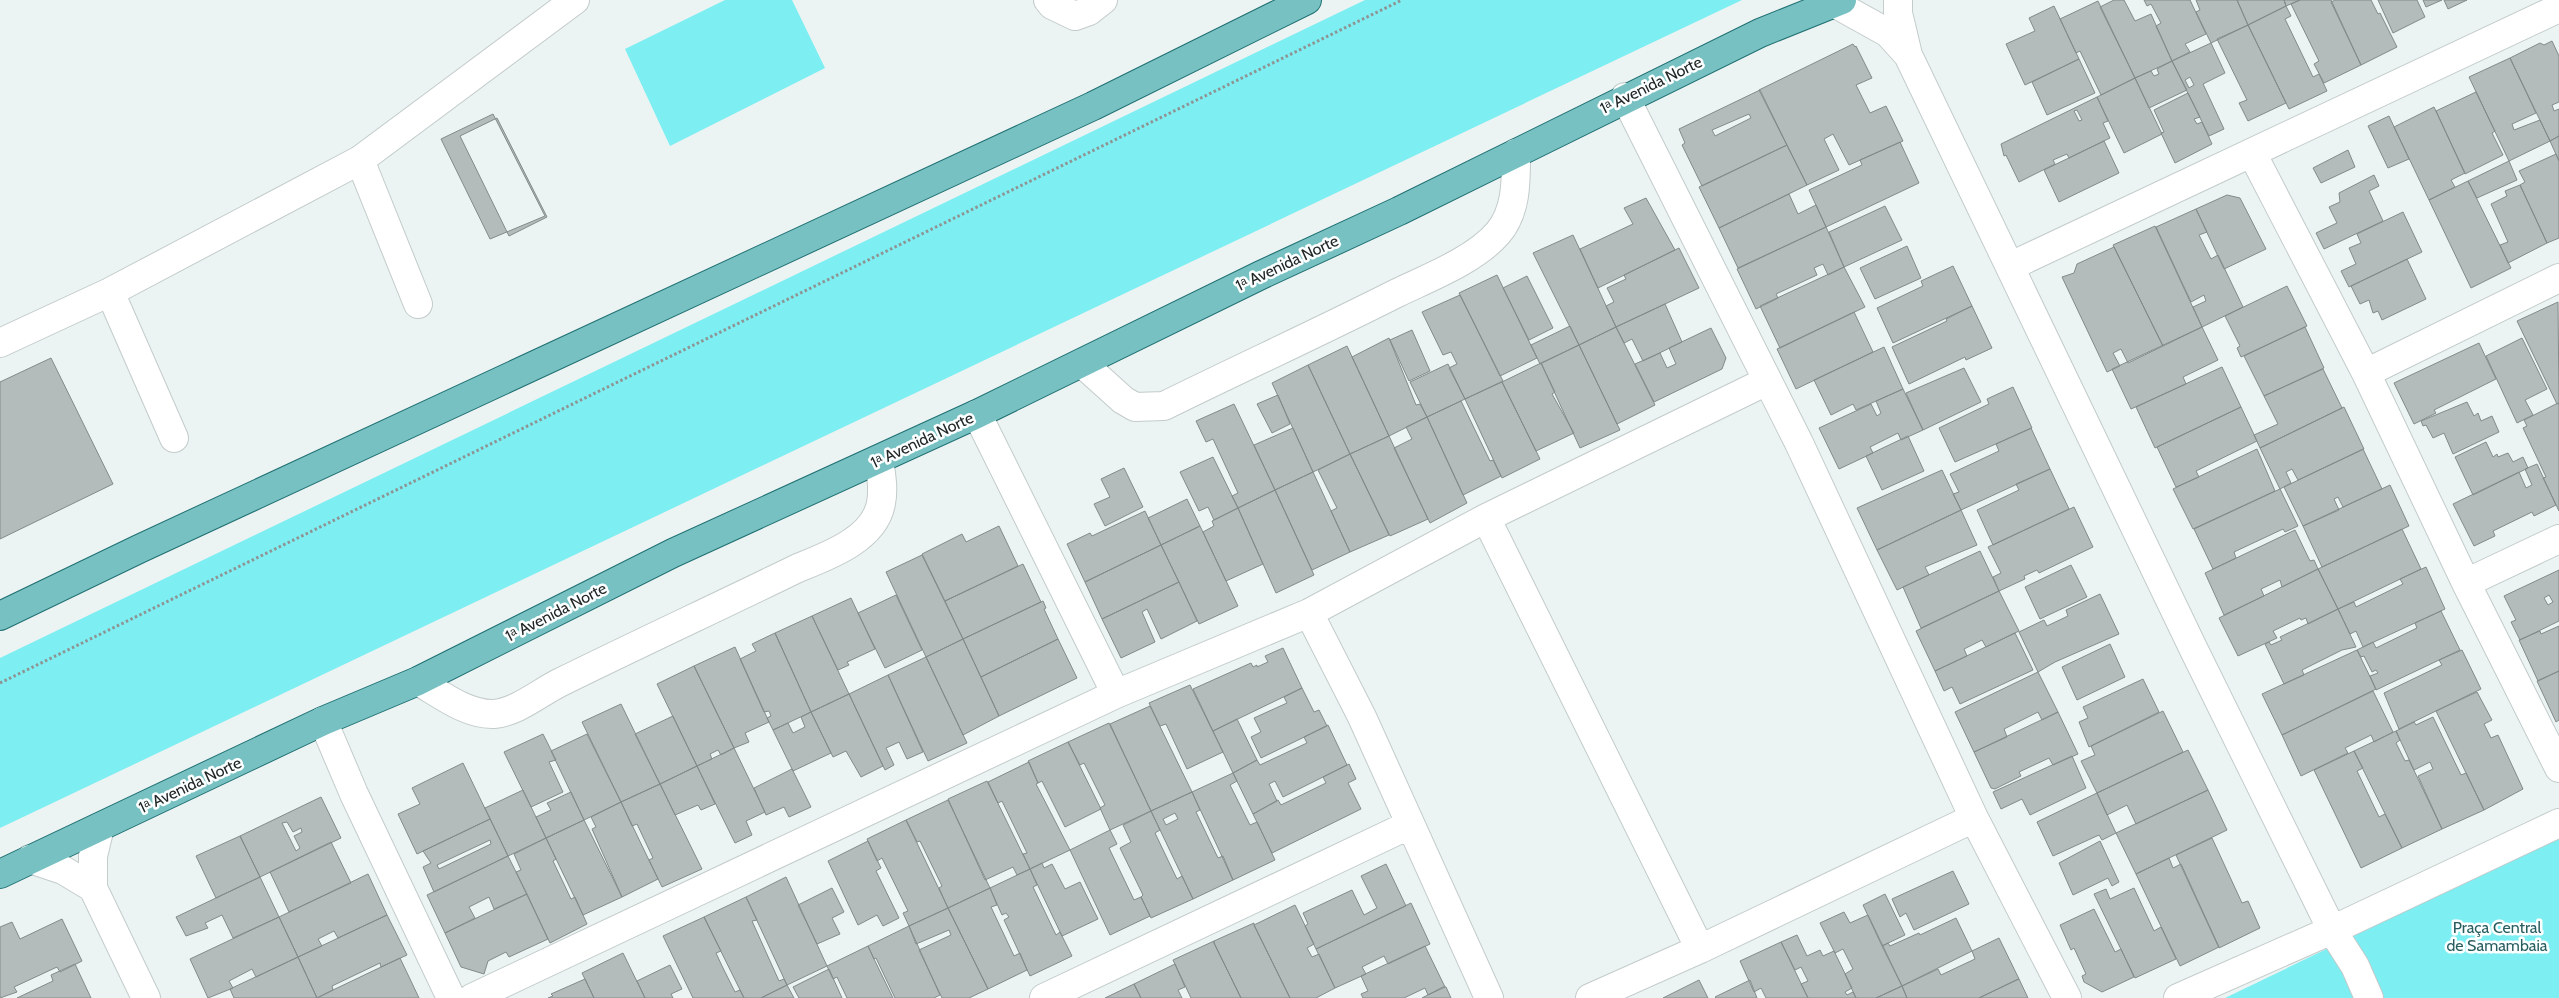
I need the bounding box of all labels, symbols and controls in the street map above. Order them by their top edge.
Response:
street label: 1ᵃ Avenida Norte [1597,52,1705,118]
street label: 1ᵃ Avenida Norte [1233,231,1341,295]
street label: 1ᵃ Avenida Norte [868,408,976,472]
street label: 1ᵃ Avenida Norte [502,578,610,646]
street label: 1ᵃ Avenida Norte [136,753,244,817]
park label: Praça Central de Samambaia [2446,918,2548,955]

